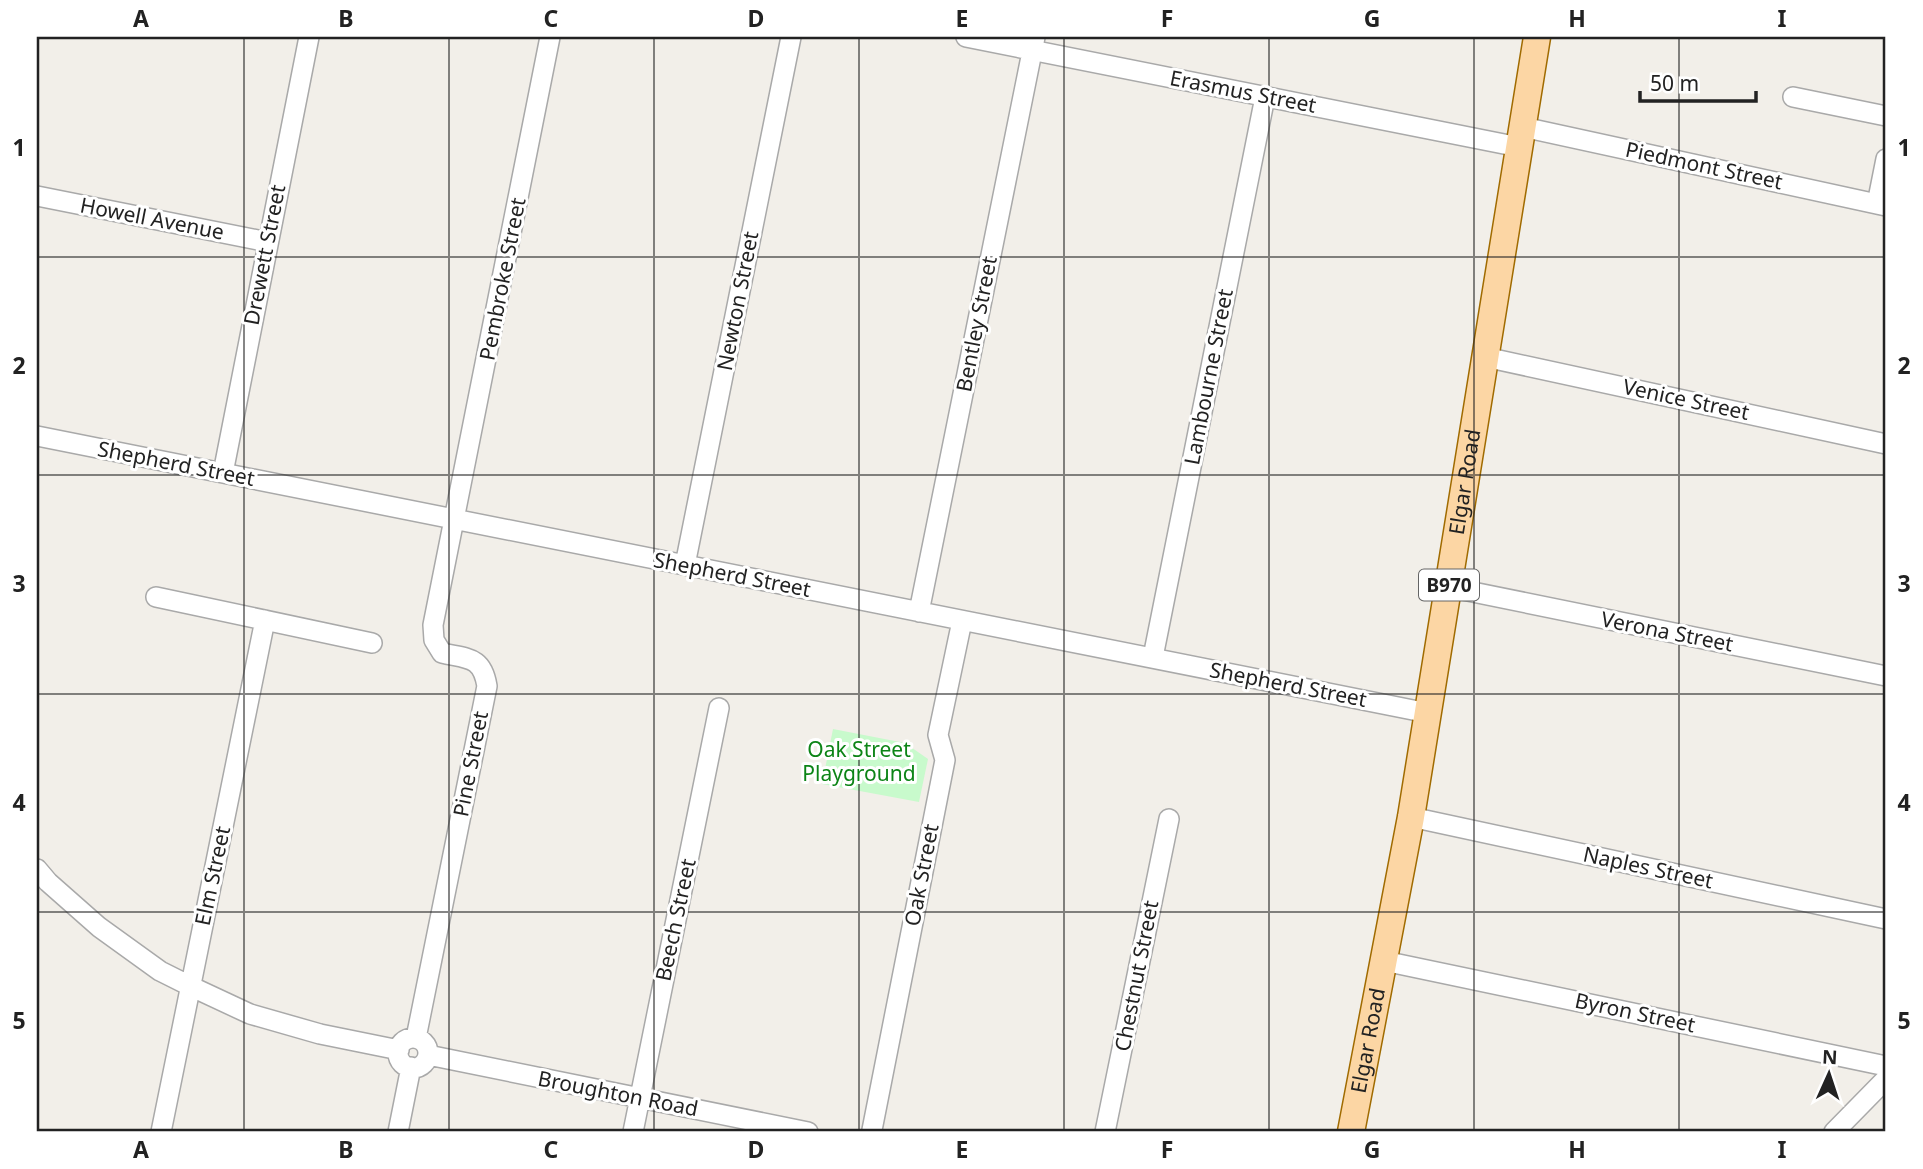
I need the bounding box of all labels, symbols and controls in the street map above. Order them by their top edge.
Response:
text: A [133,2,149,34]
text: B [338,2,354,34]
text: C [544,2,559,34]
text: D [748,2,764,34]
text: E [956,2,968,34]
text: F [1161,2,1173,34]
text: G [1364,2,1380,34]
text: H [1568,2,1586,34]
text: I [1778,2,1787,34]
scale bar [1640,60,1755,104]
street label: Erasmus Street [1168,63,1319,119]
text: 50 m [1650,69,1699,97]
text: 1 [12,131,26,163]
text: 1 [1897,131,1911,163]
street label: Piedmont Street [1623,135,1786,195]
street label: Drewett Street [237,182,291,327]
street label: Howell Avenue [78,190,227,246]
street label: Pembroke Street [473,195,532,363]
street label: Newton Street [710,228,764,373]
street label: Bentley Street [949,253,1003,394]
street label: Lambourne Street [1177,286,1239,467]
text: 2 [12,349,26,381]
text: 2 [1897,349,1911,381]
street label: Venice Street [1620,372,1752,426]
street label: Elgar Road [1442,427,1486,537]
street label: Shepherd Street [95,434,257,492]
street label: Shepherd Street [651,545,813,603]
text: 3 [12,567,26,599]
text: 3 [1897,567,1911,599]
road number: B970 [1419,570,1479,600]
street label: Verona Street [1599,605,1736,658]
street label: Shepherd Street [1207,655,1369,713]
street label: Pine Street [446,708,494,819]
park label: Oak Street Playground [802,735,916,787]
text: 4 [12,786,26,818]
text: 4 [1897,786,1911,818]
street label: Oak Street [897,821,945,928]
street label: Elm Street [188,823,236,928]
street label: Naples Street [1581,840,1716,895]
street label: Beech Street [648,856,702,984]
street label: Chestnut Street [1108,897,1164,1054]
street label: Elgar Road [1344,986,1391,1095]
street label: Byron Street [1572,986,1698,1039]
text: 5 [12,1004,26,1036]
text: 5 [1897,1004,1911,1036]
north arrow [1794,1040,1864,1110]
text: N [1821,1044,1838,1070]
street label: Broughton Road [536,1064,701,1122]
text: A [133,1133,149,1165]
text: B [338,1133,354,1165]
text: C [544,1133,559,1165]
text: D [748,1133,764,1165]
text: E [956,1133,968,1165]
text: F [1161,1133,1173,1165]
text: G [1364,1133,1380,1165]
text: H [1568,1133,1586,1165]
text: I [1778,1133,1787,1165]

